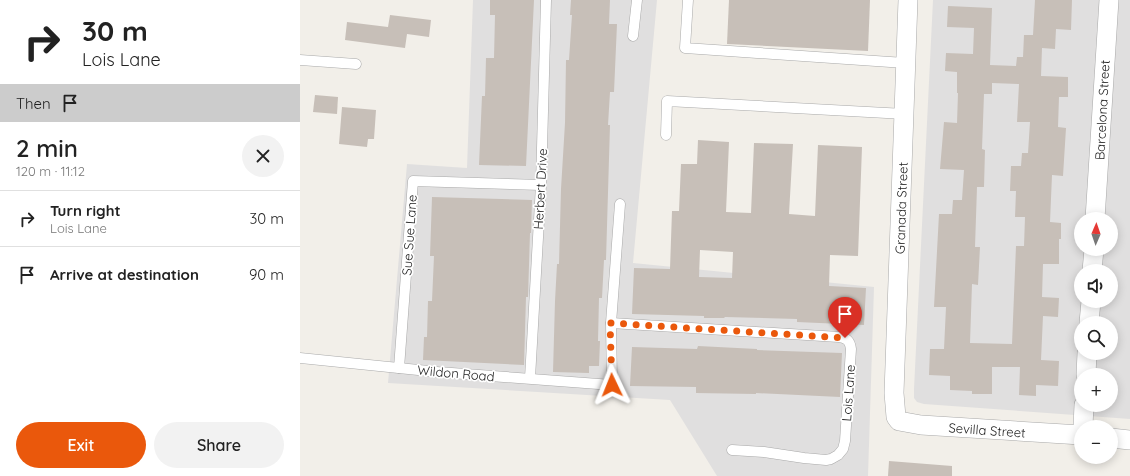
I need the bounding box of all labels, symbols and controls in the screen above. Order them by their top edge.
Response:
text: 30 m [82,13,148,48]
icon: right [16,16,68,68]
text: Lois Lane [82,48,161,71]
street label: Barcelona Street [1091,59,1113,161]
icon: arrive [59,92,81,114]
text: Then [16,94,51,113]
text: 2 min [16,133,78,163]
button: close [242,135,284,177]
street label: Herbert Drive [530,148,550,230]
street label: Granada Street [891,162,911,254]
text: 120 m · 11:12 [16,163,85,179]
street label: Sue Sue Lane [398,194,420,276]
text: Turn right [50,201,121,220]
icon: right [16,208,38,230]
text: 30 m [249,209,284,228]
north arrow [1074,212,1118,256]
map controls [1074,212,1118,464]
text: Lois Lane [50,220,107,236]
icon: arrive [16,264,38,286]
button: sound [1074,264,1118,308]
text: Arrive at destination [50,265,199,284]
text: 90 m [249,265,284,284]
pin [828,297,862,338]
icon: arrive [834,303,856,325]
button: search [1074,316,1118,360]
street label: Wildon Road [417,362,495,384]
position arrow [591,364,633,406]
street label: Lois Lane [838,364,858,422]
button: + [1074,368,1118,412]
street label: Sevilla Street [948,419,1026,441]
button: − [1074,420,1118,464]
button: Exit [16,422,146,468]
button: Share [154,422,284,468]

